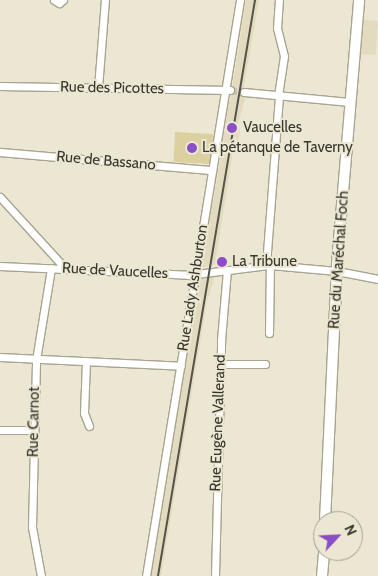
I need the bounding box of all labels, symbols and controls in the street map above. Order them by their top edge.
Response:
street label: Rue des Picottes [60,78,164,98]
place label: Vaucelles [243,119,302,137]
marker: Vaucelles [225,121,239,135]
place label: La pétanque de Taverny [202,139,353,157]
marker: La pétanque de Taverny [186,142,198,154]
street label: Rue de Bassano [56,148,156,174]
street label: Rue du Maréchal Foch [325,190,353,330]
street label: Rue Lady Ashburton [174,223,212,353]
place label: La Tribune [232,253,297,271]
marker: La Tribune [216,256,228,268]
street label: Rue de Vaucelles [62,259,168,283]
street label: Rue Eugène Vallerand [207,354,229,492]
street label: Rue Carnot [24,387,44,457]
north arrow [313,511,363,561]
text: N [340,522,361,538]

